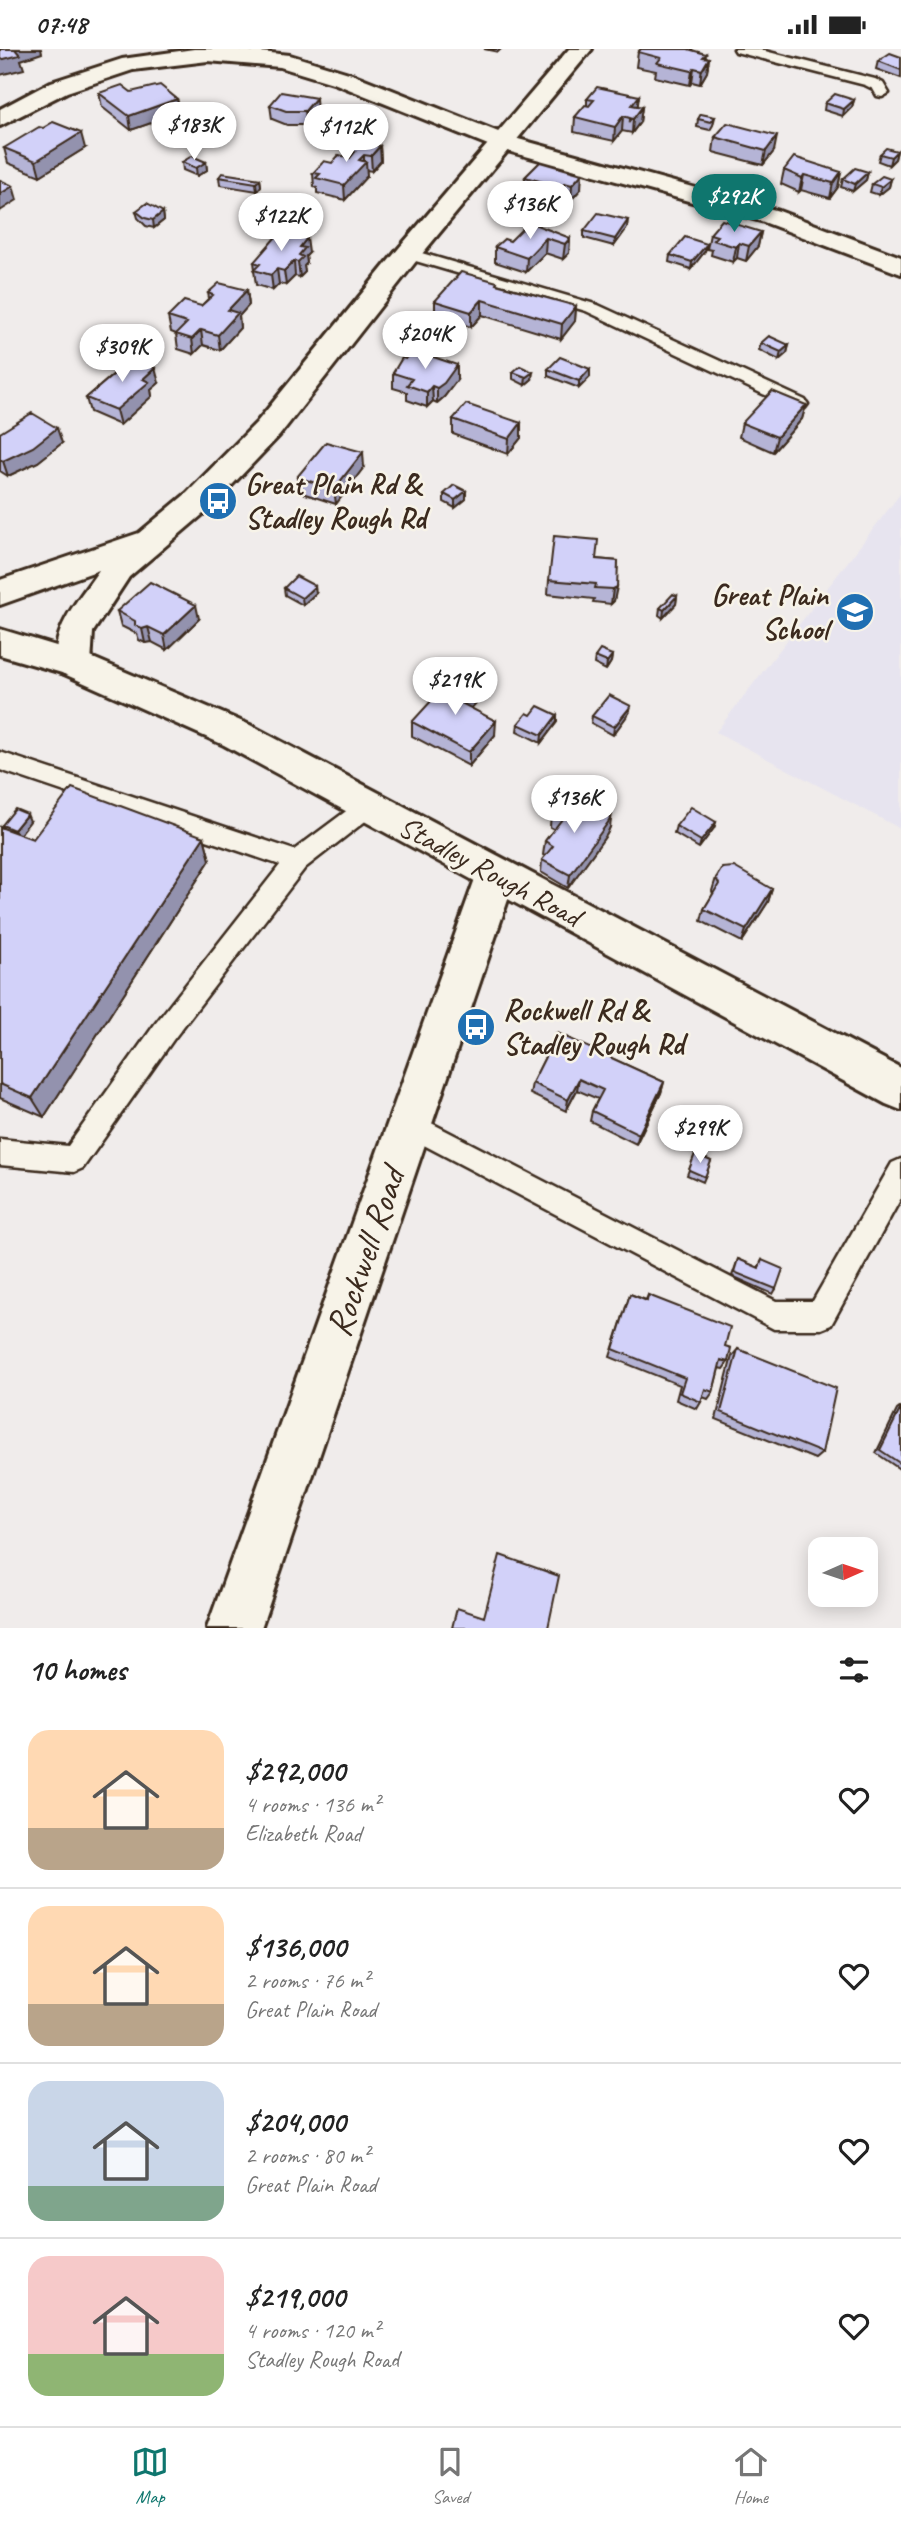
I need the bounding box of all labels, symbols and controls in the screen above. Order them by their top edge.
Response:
text: 07:48 [35,8,87,41]
pin: $183K [145,103,243,162]
pin: $112K [297,104,395,164]
text: $183K [167,110,221,139]
text: $112K [319,112,373,141]
pin: $292K [685,174,783,234]
pin: $136K [481,181,579,241]
text: $292K [708,182,760,211]
text: $136K [503,189,557,218]
pin: $122K [232,193,330,253]
text: $122K [254,201,308,230]
pin: $204K [376,311,474,371]
text: $204K [398,319,452,348]
pin: $309K [73,325,171,384]
text: $309K [96,332,148,361]
place label: Great Plain Rd & Stadley Rough Rd [245,465,431,537]
bus stop icon: Great Plain Rd & Stadley Rough Rd [197,480,239,522]
place label: Great Plain School [711,576,834,648]
school or university icon: Great Plain School [834,591,876,633]
pin: $219K [406,657,504,717]
text: $219K [429,665,481,694]
pin: $136K [525,775,623,835]
text: $136K [547,783,601,812]
street label: Stadley Rough Road [392,807,591,937]
place label: Rockwell Rd & Stadley Rough Rd [503,991,689,1063]
bus stop icon: Rockwell Rd & Stadley Rough Rd [455,1006,497,1048]
pin: $299K [651,1105,749,1165]
text: $299K [674,1113,726,1142]
street label: Rockwell Road [314,1156,417,1342]
north arrow [808,1537,878,1607]
map controls [808,1537,878,1607]
text: 10 homes [28,1651,126,1689]
icon: filters [835,1651,873,1689]
text: $292,000 [245,1752,345,1790]
icon: home [84,1758,168,1842]
icon: heart [835,1781,873,1819]
text: 4 rooms · 136 m² [245,1790,380,1819]
text: Elizabeth Road [245,1819,361,1848]
text: $136,000 [245,1928,346,1966]
icon: home [84,1934,168,2018]
icon: heart [835,1957,873,1995]
text: 2 rooms · 76 m² [245,1966,369,1995]
text: Great Plain Road [245,1995,377,2024]
text: $204,000 [245,2103,345,2141]
icon: home [84,2109,168,2193]
icon: heart [835,2132,873,2170]
text: 2 rooms · 80 m² [245,2141,369,2170]
text: Great Plain Road [245,2170,377,2199]
text: $219,000 [245,2278,345,2316]
icon: home [84,2284,168,2368]
icon: heart [835,2307,873,2345]
text: 4 rooms · 120 m² [245,2316,380,2345]
text: Stadley Rough Road [245,2345,399,2374]
tab: Map [131,2443,169,2509]
tab: Saved [431,2443,469,2509]
tab: Home [732,2443,770,2509]

